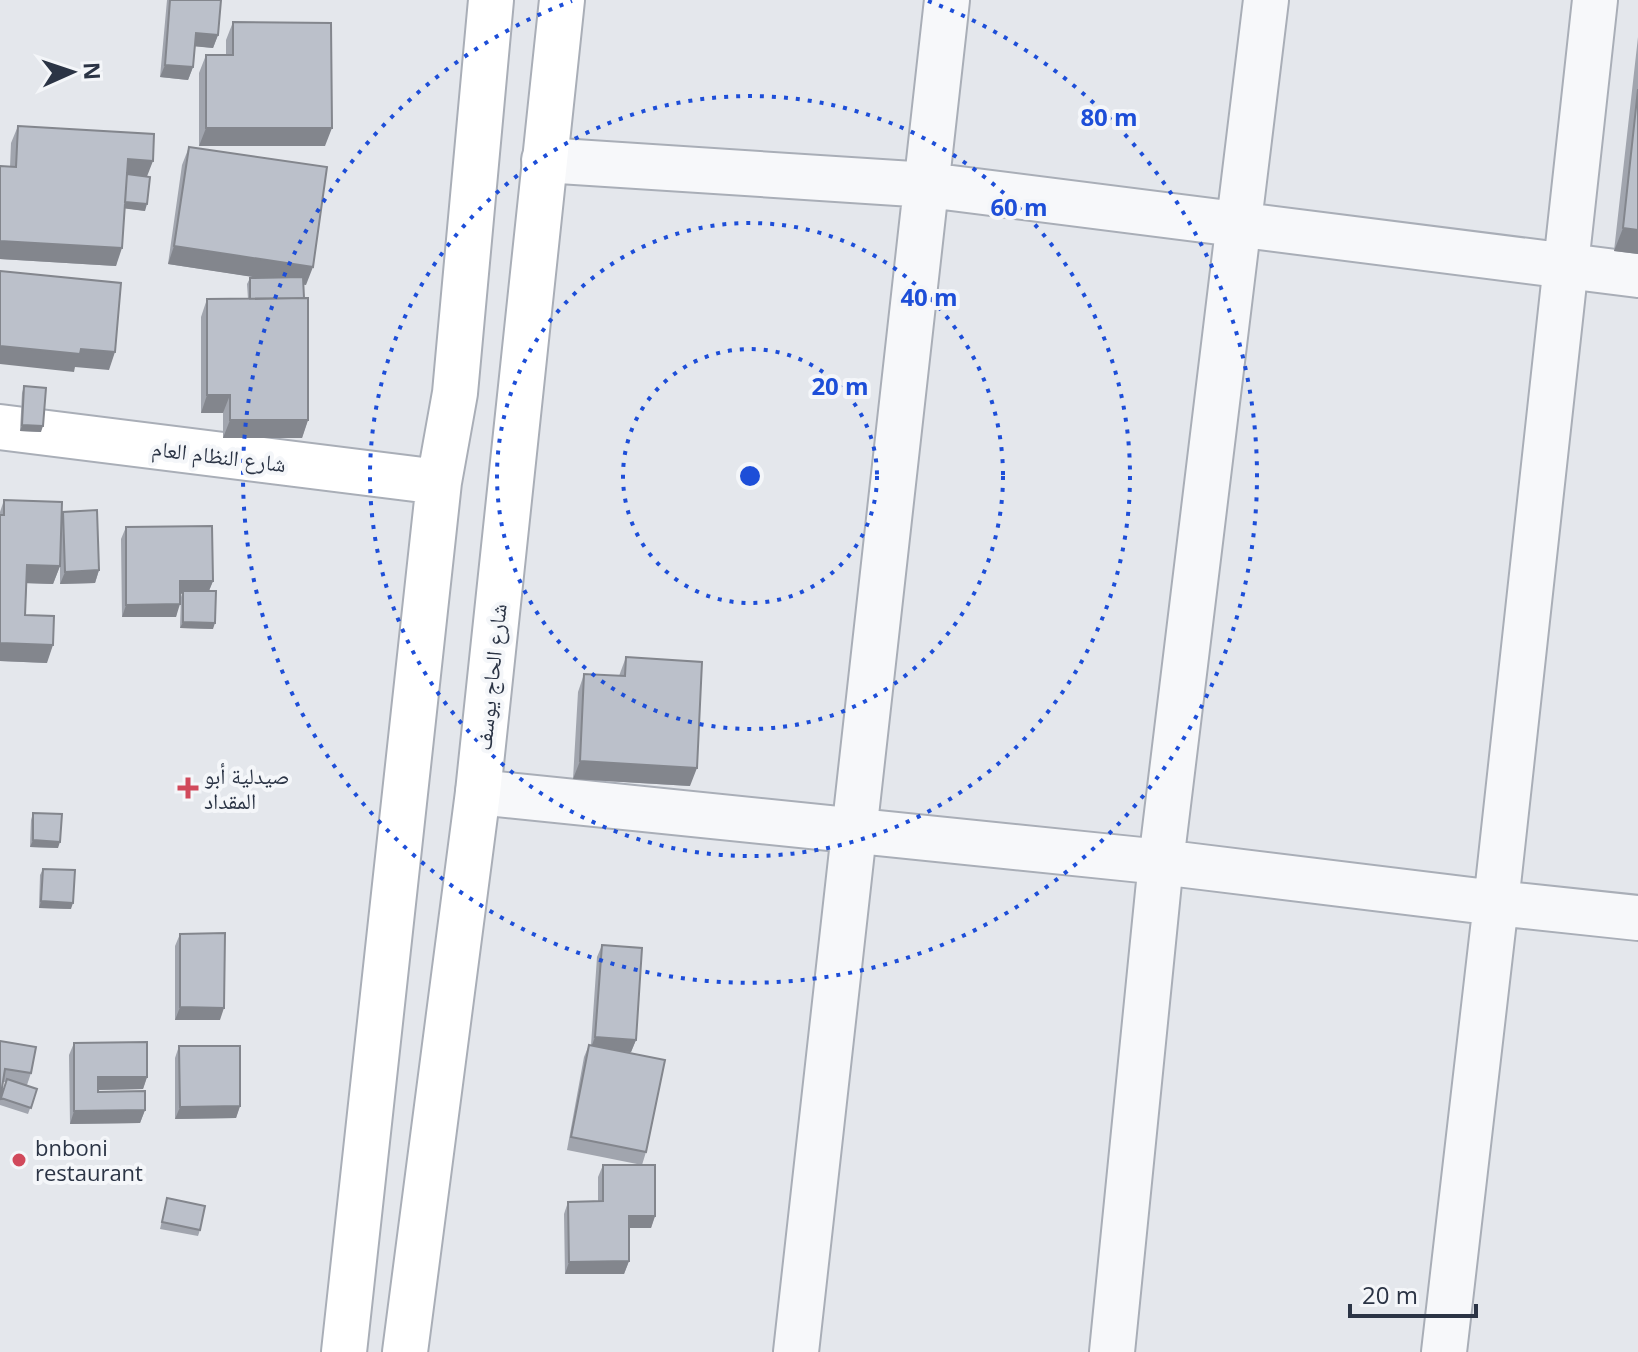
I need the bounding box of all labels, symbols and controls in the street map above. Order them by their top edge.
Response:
north arrow [32,32,112,112]
text: N [78,61,108,81]
text: 80 m [1080,100,1138,133]
text: 60 m [990,190,1048,223]
text: 40 m [900,280,958,313]
text: 20 m [811,369,869,402]
street label: شارع النظام العام [150,432,288,479]
centre of rings [736,462,764,490]
street label: شارع الحاج يوسف [467,602,513,752]
place label: صيدلية أبو المقداد [204,760,289,815]
marker: صيدلية أبو المقداد [179,779,197,797]
place label: bnboni restaurant [35,1132,143,1187]
marker: bnboni restaurant [10,1151,28,1169]
scale bar [1350,1268,1476,1318]
text: 20 m [1362,1278,1418,1311]

